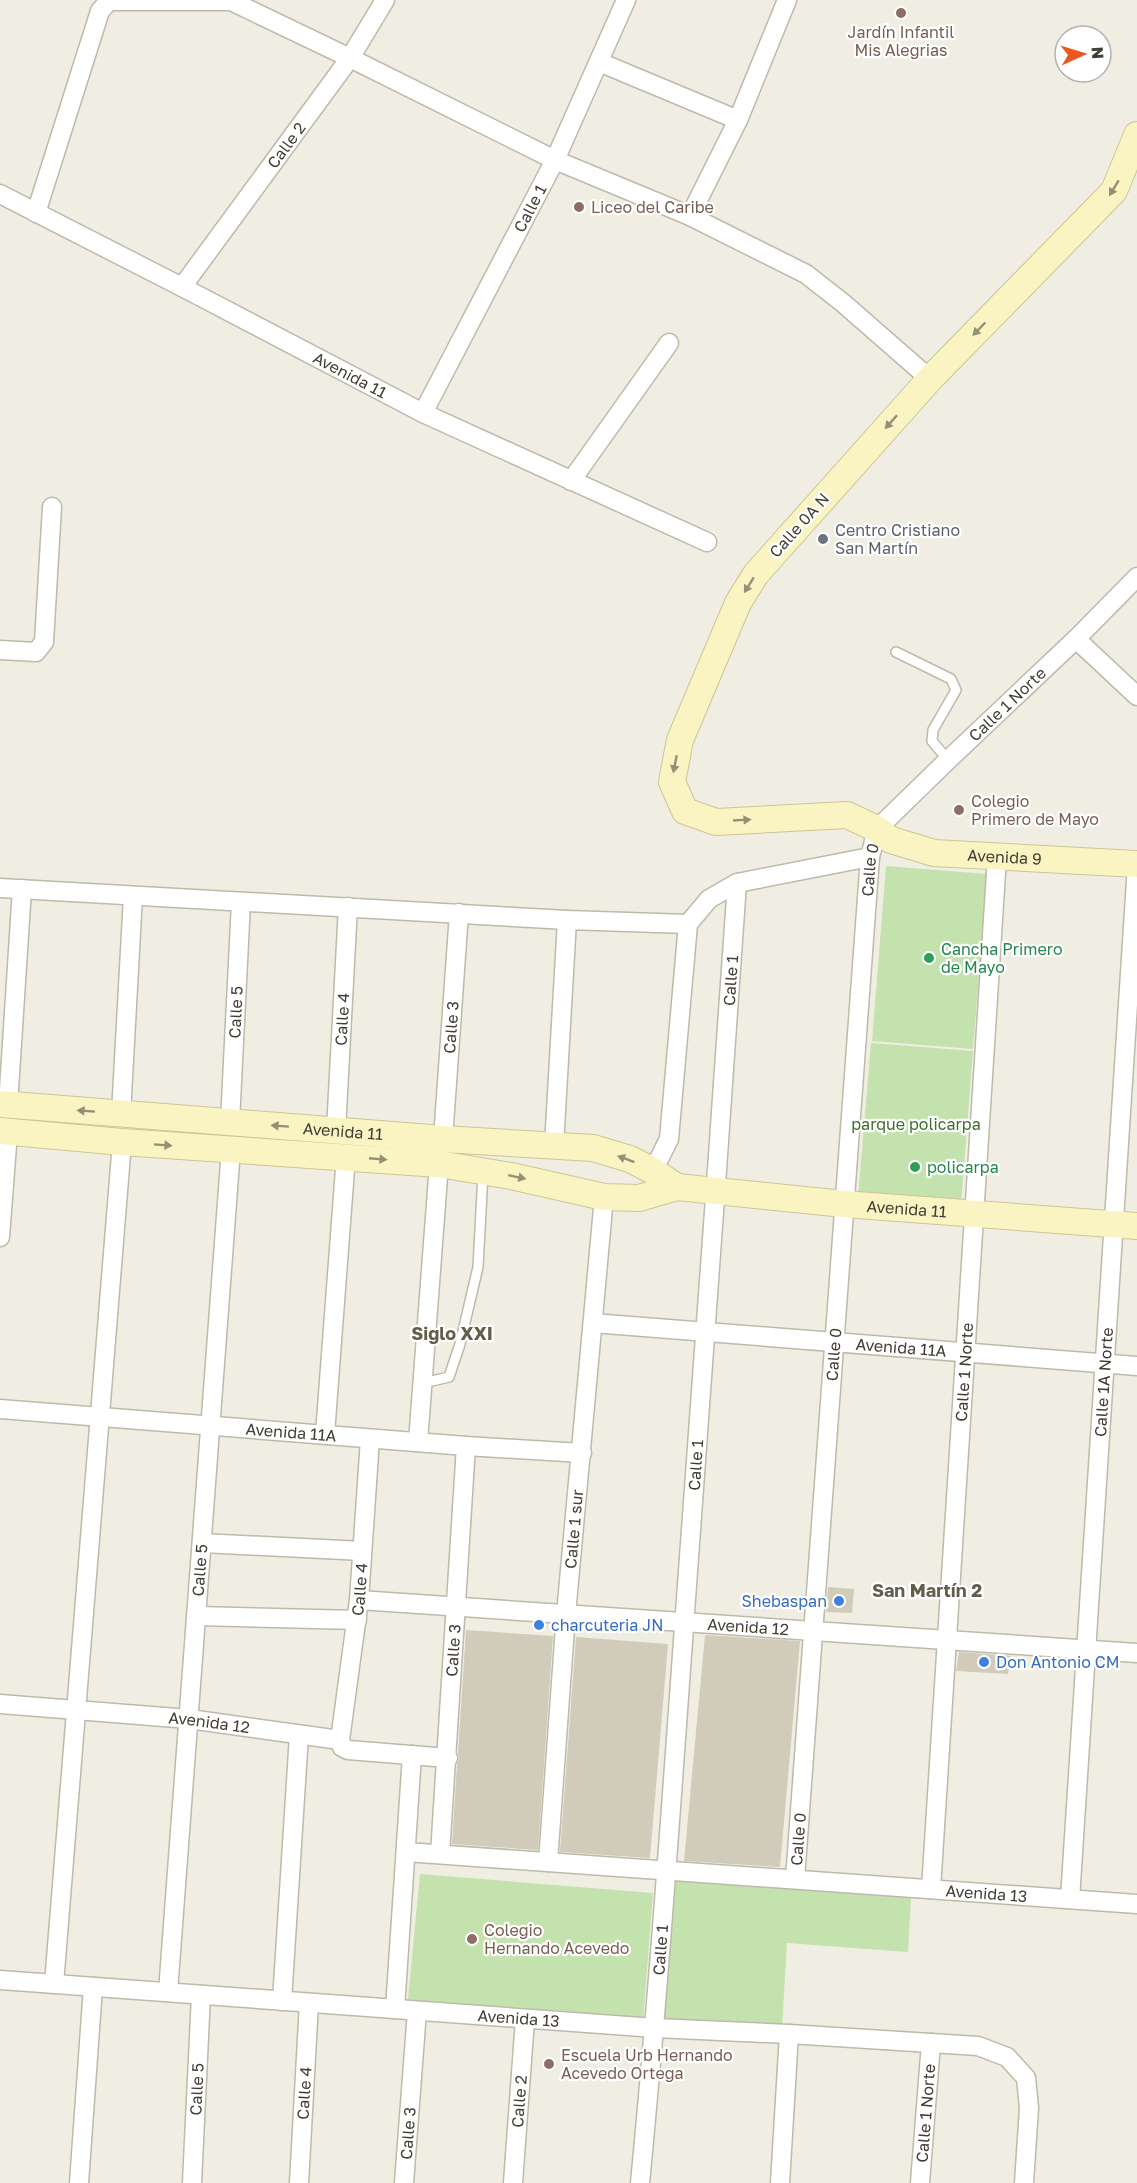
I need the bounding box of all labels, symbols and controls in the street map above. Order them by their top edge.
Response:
marker: Jardín Infantil Mis Alegrias [894,6,908,20]
place label: Jardín Infantil Mis Alegrias [848,22,954,60]
north arrow [1053,24,1113,84]
text: N [1088,46,1108,60]
street label: Calle 2 [262,118,310,172]
one-way arrow [1109,180,1119,197]
street label: Calle 1 [509,181,551,235]
place label: Liceo del Caribe [591,197,714,217]
marker: Liceo del Caribe [572,200,586,214]
one-way arrow [973,321,987,335]
street label: Avenida 11 [310,347,390,402]
one-way arrow [885,414,898,429]
street label: Calle 0A N [765,489,833,561]
place label: Centro Cristiano San Martín [835,520,960,558]
marker: Centro Cristiano San Martín [816,532,830,546]
one-way arrow [744,577,755,593]
street label: Calle 1 Norte [964,663,1050,745]
one-way arrow [670,755,679,774]
place label: Colegio Primero de Mayo [971,791,1099,829]
marker: Colegio Primero de Mayo [952,803,966,817]
one-way arrow [732,816,751,825]
street label: Calle 0 [857,841,883,897]
street label: Avenida 9 [967,845,1042,869]
place label: Cancha Primero de Mayo [941,939,1063,977]
marker: Cancha Primero de Mayo [922,951,936,965]
street label: Calle 1 [719,954,742,1007]
street label: Calle 5 [224,985,247,1039]
street label: Calle 4 [331,992,353,1046]
street label: Calle 3 [439,1000,463,1054]
one-way arrow [76,1106,95,1116]
park label: parque policarpa [851,1114,981,1134]
street label: Avenida 11 [302,1118,384,1144]
one-way arrow [271,1121,290,1130]
one-way arrow [153,1140,172,1149]
one-way arrow [617,1153,635,1163]
one-way arrow [369,1154,388,1164]
place label: policarpa [927,1157,999,1177]
marker: policarpa [908,1160,922,1174]
one-way arrow [508,1173,527,1182]
street label: Avenida 11 [866,1196,948,1222]
district label: Siglo XXI [411,1322,493,1344]
street label: Calle 1 Norte [951,1322,977,1422]
street label: Calle 0 [822,1327,845,1382]
street label: Calle 1A Norte [1090,1327,1117,1438]
street label: Avenida 11A [855,1334,947,1361]
street label: Avenida 11A [245,1419,337,1446]
street label: Calle 1 [684,1439,707,1491]
street label: Calle 1 sur [560,1488,587,1570]
street label: Calle 5 [188,1543,211,1597]
street label: Calle 4 [347,1562,372,1617]
district label: San Martín 2 [872,1579,982,1601]
place label: Shebaspan [742,1591,827,1611]
marker: Shebaspan [832,1594,846,1608]
street label: Avenida 12 [707,1614,790,1639]
place label: charcuteria JN [551,1615,663,1635]
marker: charcuteria JN [532,1618,546,1632]
street label: Calle 3 [441,1623,465,1677]
place label: Don Antonio CM [996,1652,1119,1672]
marker: Don Antonio CM [977,1655,991,1669]
street label: Avenida 12 [168,1707,251,1737]
street label: Calle 0 [786,1812,810,1866]
street label: Avenida 13 [945,1880,1028,1906]
place label: Colegio Hernando Acevedo [484,1920,629,1958]
street label: Calle 1 [648,1923,672,1976]
marker: Colegio Hernando Acevedo [465,1932,479,1946]
street label: Avenida 13 [477,2005,560,2031]
place label: Escuela Urb Hernando Acevedo Ortega [561,2045,733,2083]
marker: Escuela Urb Hernando Acevedo Ortega [542,2057,556,2071]
street label: Calle 5 [185,2062,208,2116]
street label: Calle 1 Norte [912,2063,939,2163]
street label: Calle 4 [293,2066,315,2120]
street label: Calle 2 [507,2074,531,2128]
street label: Calle 3 [396,2106,420,2160]

